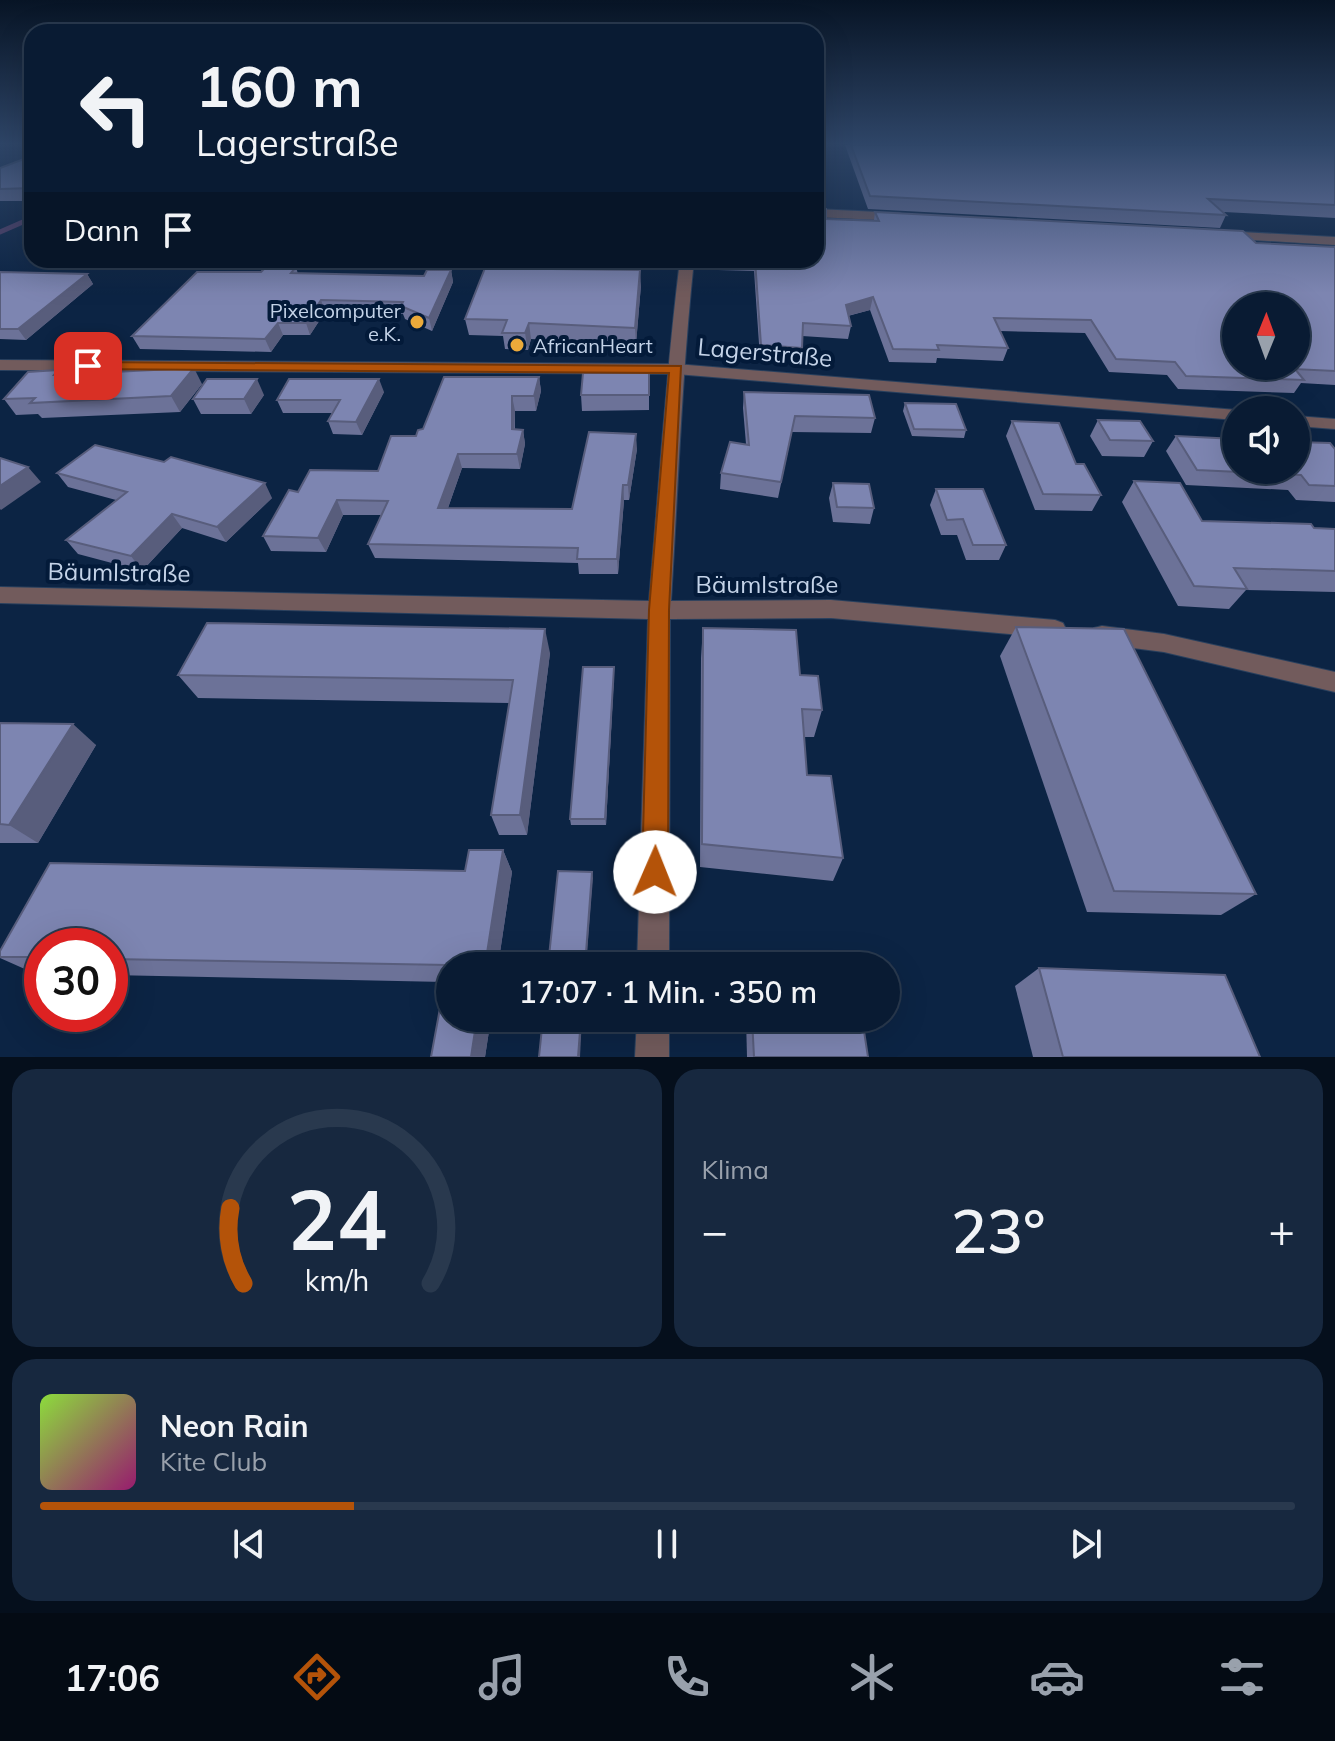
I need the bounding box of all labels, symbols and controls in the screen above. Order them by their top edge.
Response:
text: 160 m [196,51,363,121]
icon: left [64,56,168,160]
text: Lagerstraße [196,120,399,165]
icon: arrive [156,208,200,252]
text: Dann [64,211,140,249]
north arrow [1222,292,1310,380]
map controls [1222,292,1310,484]
place label: Pixelcomputer e.K. [270,298,402,346]
marker: Pixelcomputer e.K. [408,313,426,331]
street label: Lagerstraße [696,331,834,373]
pin [54,332,122,400]
place label: AfricanHeart [533,333,653,358]
marker: AfricanHeart [508,336,526,354]
icon: arrive [66,344,110,388]
button: sound [1222,396,1310,484]
street label: Bäumlstraße [47,556,191,588]
street label: Bäumlstraße [696,569,838,599]
position arrow [613,830,697,914]
speed limit sign: 30 [24,928,128,1032]
text: 17:07 · 1 Min. · 350 m [519,973,817,1011]
text: Klima [702,1153,769,1186]
text: 24 [287,1166,387,1271]
text: 23° [951,1193,1046,1268]
text: − [702,1203,728,1258]
text: + [1269,1203,1295,1258]
text: km/h [304,1262,369,1298]
text: Neon Rain [160,1407,309,1445]
text: Kite Club [160,1445,267,1478]
icon: previous [227,1522,271,1566]
icon: pause [645,1522,689,1566]
icon: next [1064,1522,1108,1566]
icon: directions [289,1649,345,1705]
icon: music [474,1649,530,1705]
icon: phone [659,1649,715,1705]
icon: climate [844,1649,900,1705]
icon: car [1029,1649,1085,1705]
icon: filters [1214,1649,1270,1705]
text: 17:06 [65,1655,160,1700]

